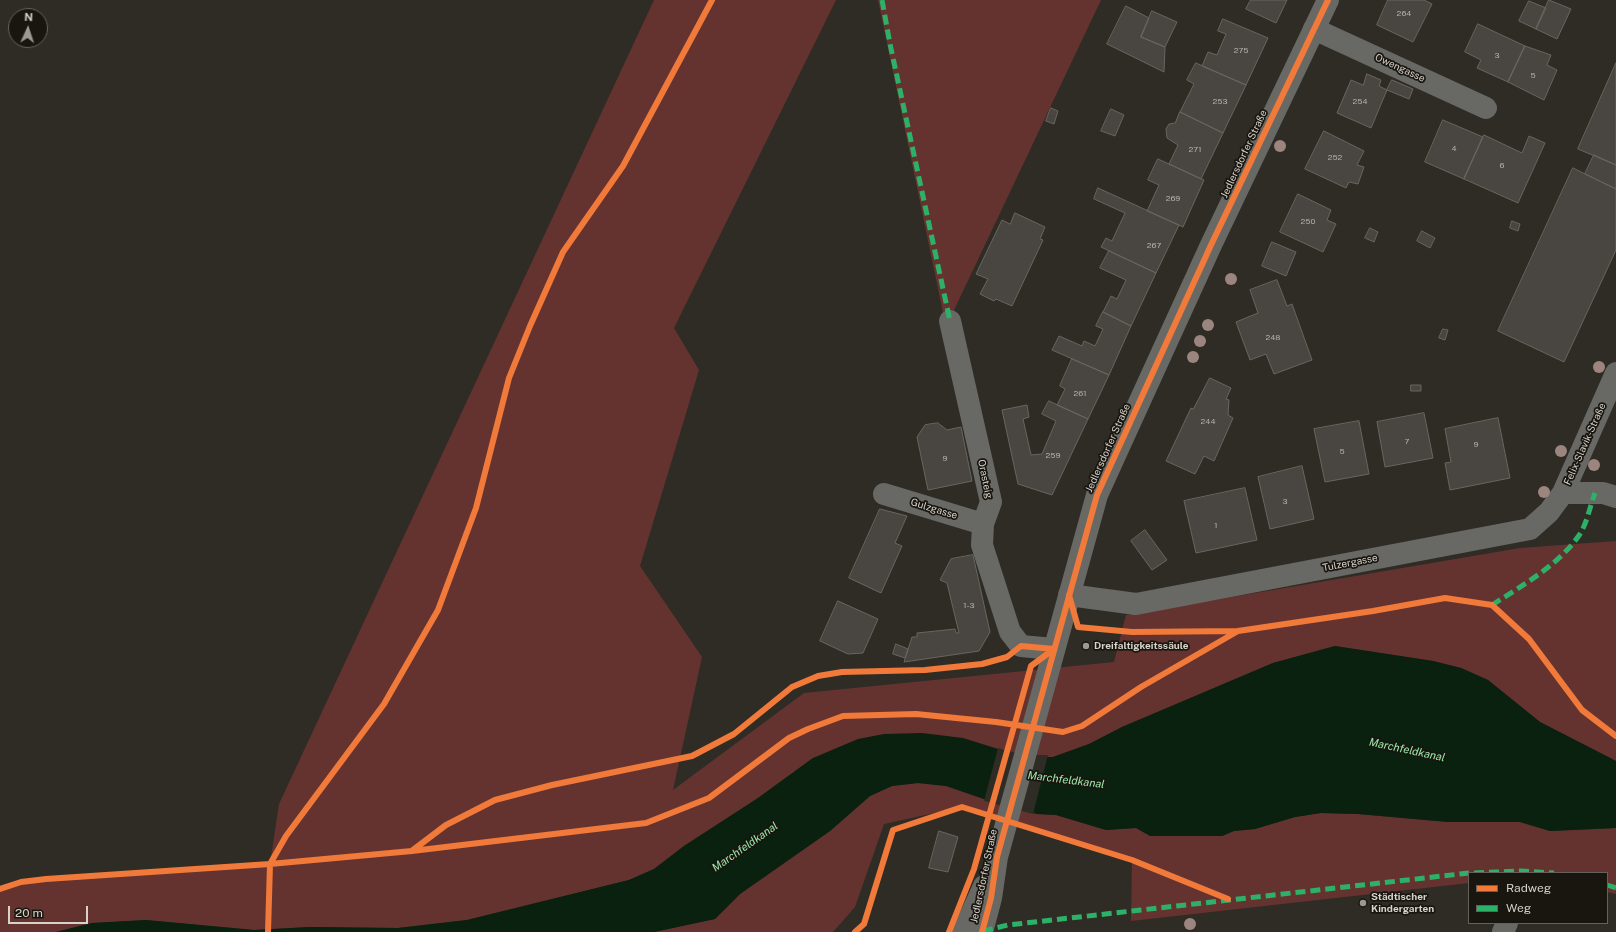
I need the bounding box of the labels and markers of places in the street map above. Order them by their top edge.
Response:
place label: Dreifaltigkeitssäule [1094,640,1189,652]
marker: Dreifaltigkeitssäule [1081,641,1091,651]
place label: Städtischer Kindergarten [1371,891,1434,914]
marker: Städtischer Kindergarten [1358,898,1368,908]

